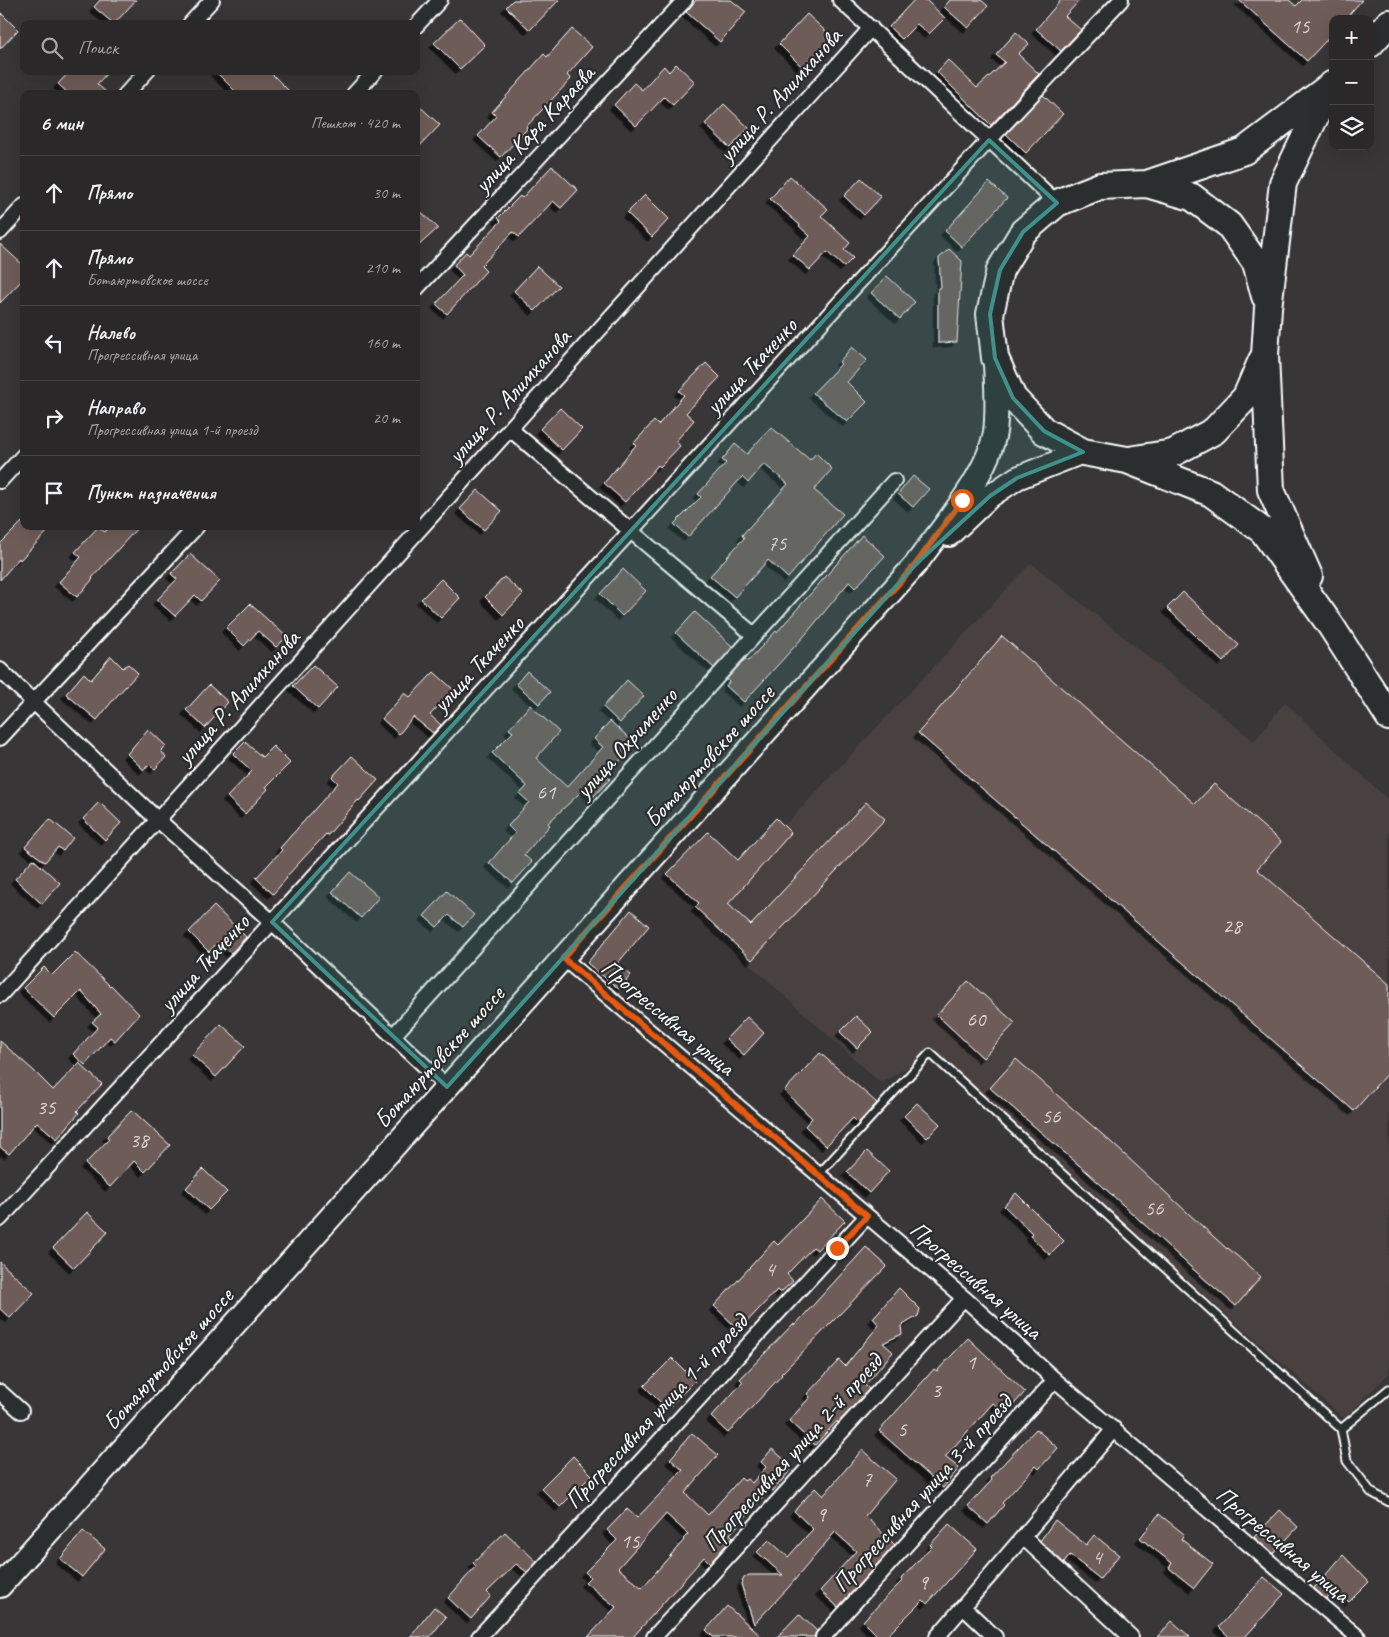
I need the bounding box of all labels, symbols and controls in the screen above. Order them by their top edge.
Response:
house number: 15 [1291,13,1311,39]
map controls [1329,15,1374,150]
button: + [1329,15,1374,60]
search box [20,20,420,75]
street label: улица Р. Алимханова [710,20,849,170]
icon: search [38,34,66,62]
text: Поиск [78,36,118,60]
street label: улица Кара Караева [466,57,602,201]
button: − [1329,60,1374,105]
button: layers [1329,105,1374,150]
text: 6 мин [40,110,83,136]
text: Пешком · 420 m [311,113,400,133]
icon: ahead [40,179,68,207]
text: Прямо [87,181,132,205]
text: 30 m [373,183,400,203]
text: Прямо [87,246,132,270]
icon: ahead [40,254,68,282]
text: 210 m [366,258,400,278]
text: Ботаюртовское шоссе [87,270,208,290]
street label: улица Ткаченко [697,310,804,422]
text: Налево [87,321,135,345]
street label: улица Р. Алимханова [439,321,578,471]
icon: left [40,329,68,357]
text: 160 m [366,333,400,353]
text: Прогрессивная улица [87,345,197,365]
text: Направо [87,396,145,420]
icon: right [40,404,68,432]
text: 20 m [373,408,400,428]
text: Прогрессивная улица 1-й проезд [87,420,257,440]
icon: arrive [40,479,68,507]
text: Пункт назначения [87,481,216,505]
route start [951,489,974,512]
house number: 75 [768,530,788,556]
street label: улица Ткаченко [424,608,531,720]
street label: улица Р. Алимханова [168,622,307,772]
street label: Ботаюртовское шоссе [637,677,782,833]
street label: улица Охрименко [567,680,685,806]
house number: 61 [537,779,557,805]
street label: улица Ткаченко [151,907,257,1020]
house number: 28 [1223,913,1244,939]
street label: Прогрессивная улица [595,952,742,1083]
street label: Ботаюртовское шоссе [367,978,512,1134]
house number: 60 [967,1006,987,1032]
house number: 35 [37,1094,57,1120]
house number: 56 [1042,1103,1061,1129]
house number: 38 [130,1127,151,1153]
house number: 56 [1145,1195,1164,1221]
street label: Прогрессивная улица [904,1214,1049,1347]
route end [826,1237,849,1260]
house number: 4 [765,1256,777,1282]
street label: Ботаюртовское шоссе [96,1280,241,1436]
street label: Прогрессивная улица 1-й проезд [558,1305,756,1515]
street label: Прогрессивная улица 2-й проезд [695,1345,890,1557]
house number: 1 [966,1349,977,1375]
house number: 3 [931,1377,942,1403]
street label: Прогрессивная улица 3-й проезд [825,1386,1020,1598]
house number: 5 [897,1416,908,1442]
house number: 7 [862,1466,873,1492]
street label: Прогрессивная улица [1210,1479,1357,1610]
house number: 9 [816,1501,827,1527]
house number: 15 [621,1528,641,1554]
house number: 4 [1092,1544,1104,1570]
house number: 9 [918,1569,929,1595]

